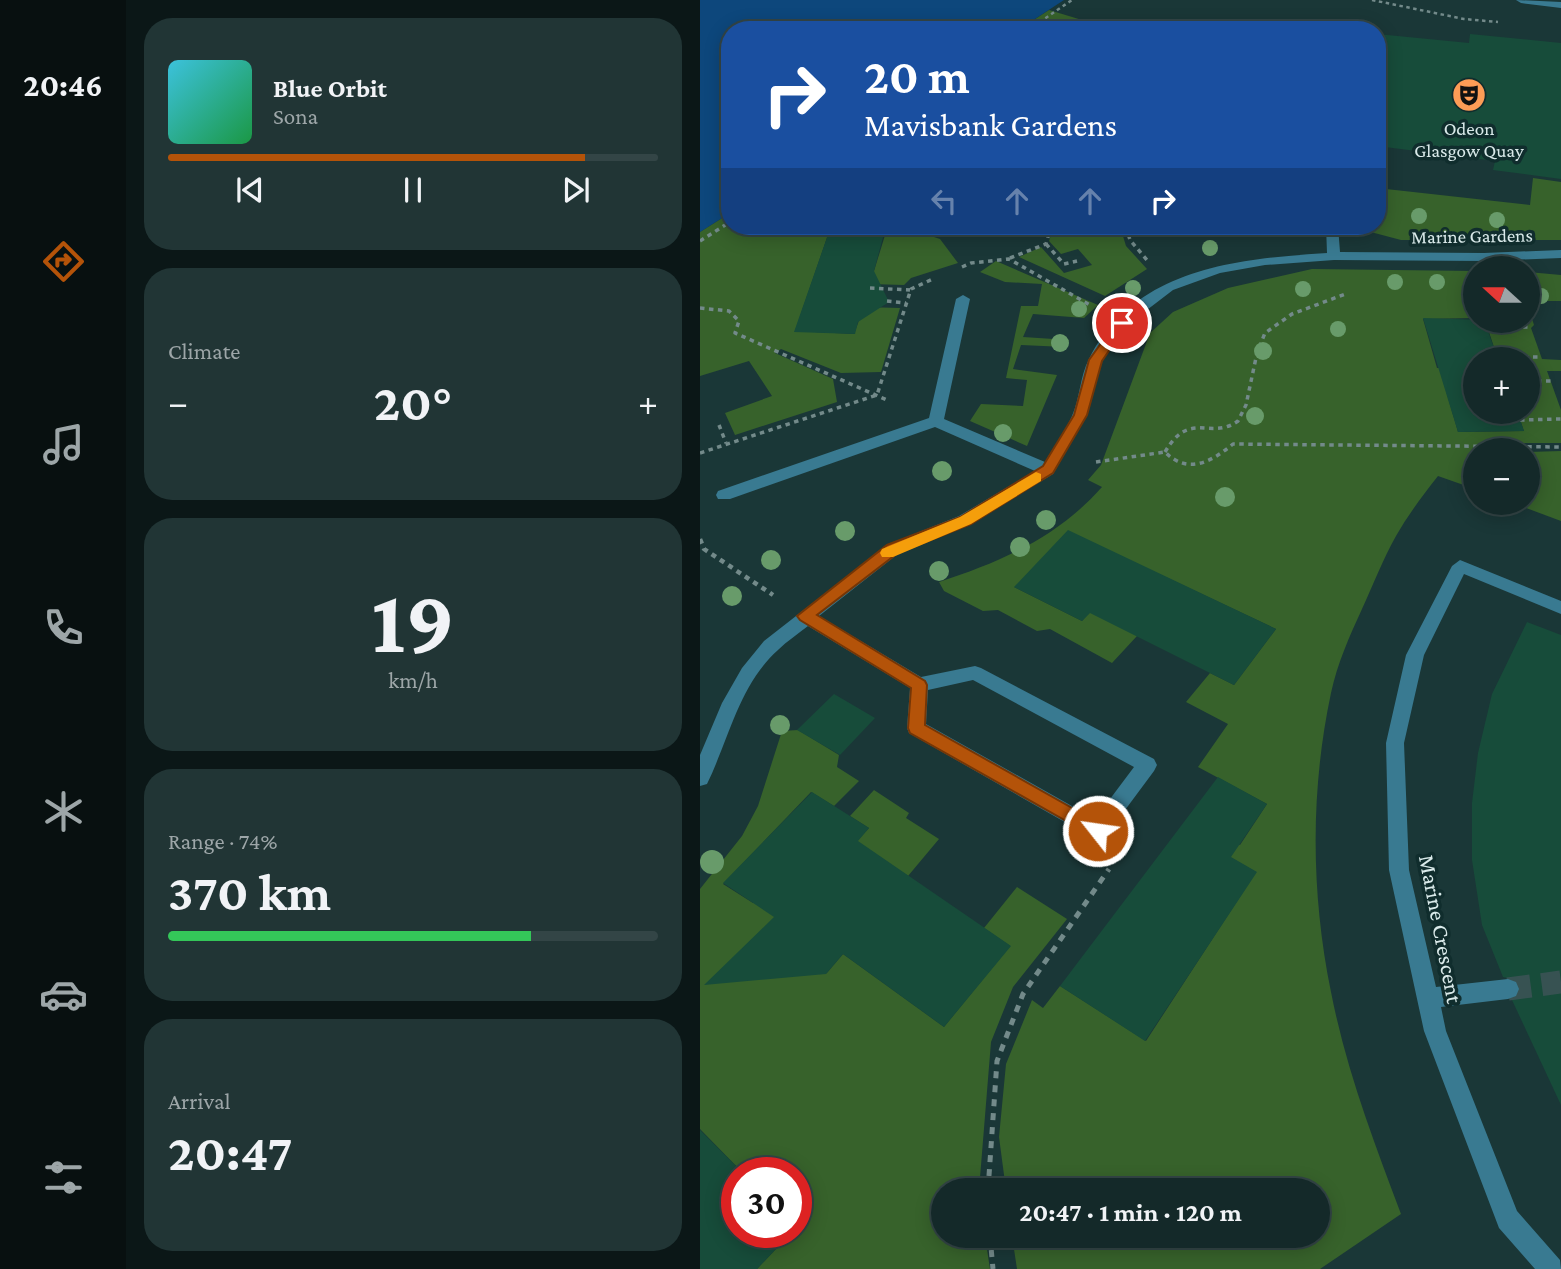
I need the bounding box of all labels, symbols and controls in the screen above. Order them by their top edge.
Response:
icon: right [749,49,840,140]
text: 20 m [864,49,970,104]
text: 20:46 [23,67,103,103]
text: Blue Orbit [273,74,387,103]
theatre icon: Odeon Glasgow Quay [1450,76,1488,114]
text: Sona [273,103,318,129]
text: Mavisbank Gardens [864,107,1117,143]
place label: Odeon Glasgow Quay [1414,118,1524,161]
icon: previous [231,171,269,209]
icon: pause [394,171,432,209]
icon: next [557,171,595,209]
icon: left [925,182,963,220]
icon: ahead [998,182,1036,220]
icon: ahead [1071,182,1109,220]
icon: right [1144,182,1182,220]
street label: Marine Gardens [1411,224,1533,248]
icon: directions [39,237,88,286]
north arrow [1463,256,1540,332]
map controls [1463,256,1540,515]
pin [1092,293,1152,353]
icon: arrive [1103,304,1141,342]
text: Climate [168,338,240,364]
button: + [1463,347,1540,424]
text: 20° [374,373,452,431]
text: − [168,381,188,423]
text: + [638,381,658,423]
icon: music [39,420,88,469]
button: − [1463,438,1540,515]
text: 19 [371,570,455,672]
icon: phone [39,603,88,652]
text: km/h [388,667,438,693]
icon: climate [39,787,88,836]
position arrow [1061,794,1135,868]
text: Range · 74% [168,828,277,854]
street label: Marine Crescent [1414,853,1468,1006]
text: 370 km [168,863,331,921]
icon: car [39,970,88,1019]
text: Arrival [168,1088,231,1114]
text: 20:47 [168,1123,293,1181]
icon: filters [39,1153,88,1202]
speed limit sign: 30 [721,1157,812,1248]
text: 20:47 · 1 min · 120 m [1019,1198,1242,1227]

